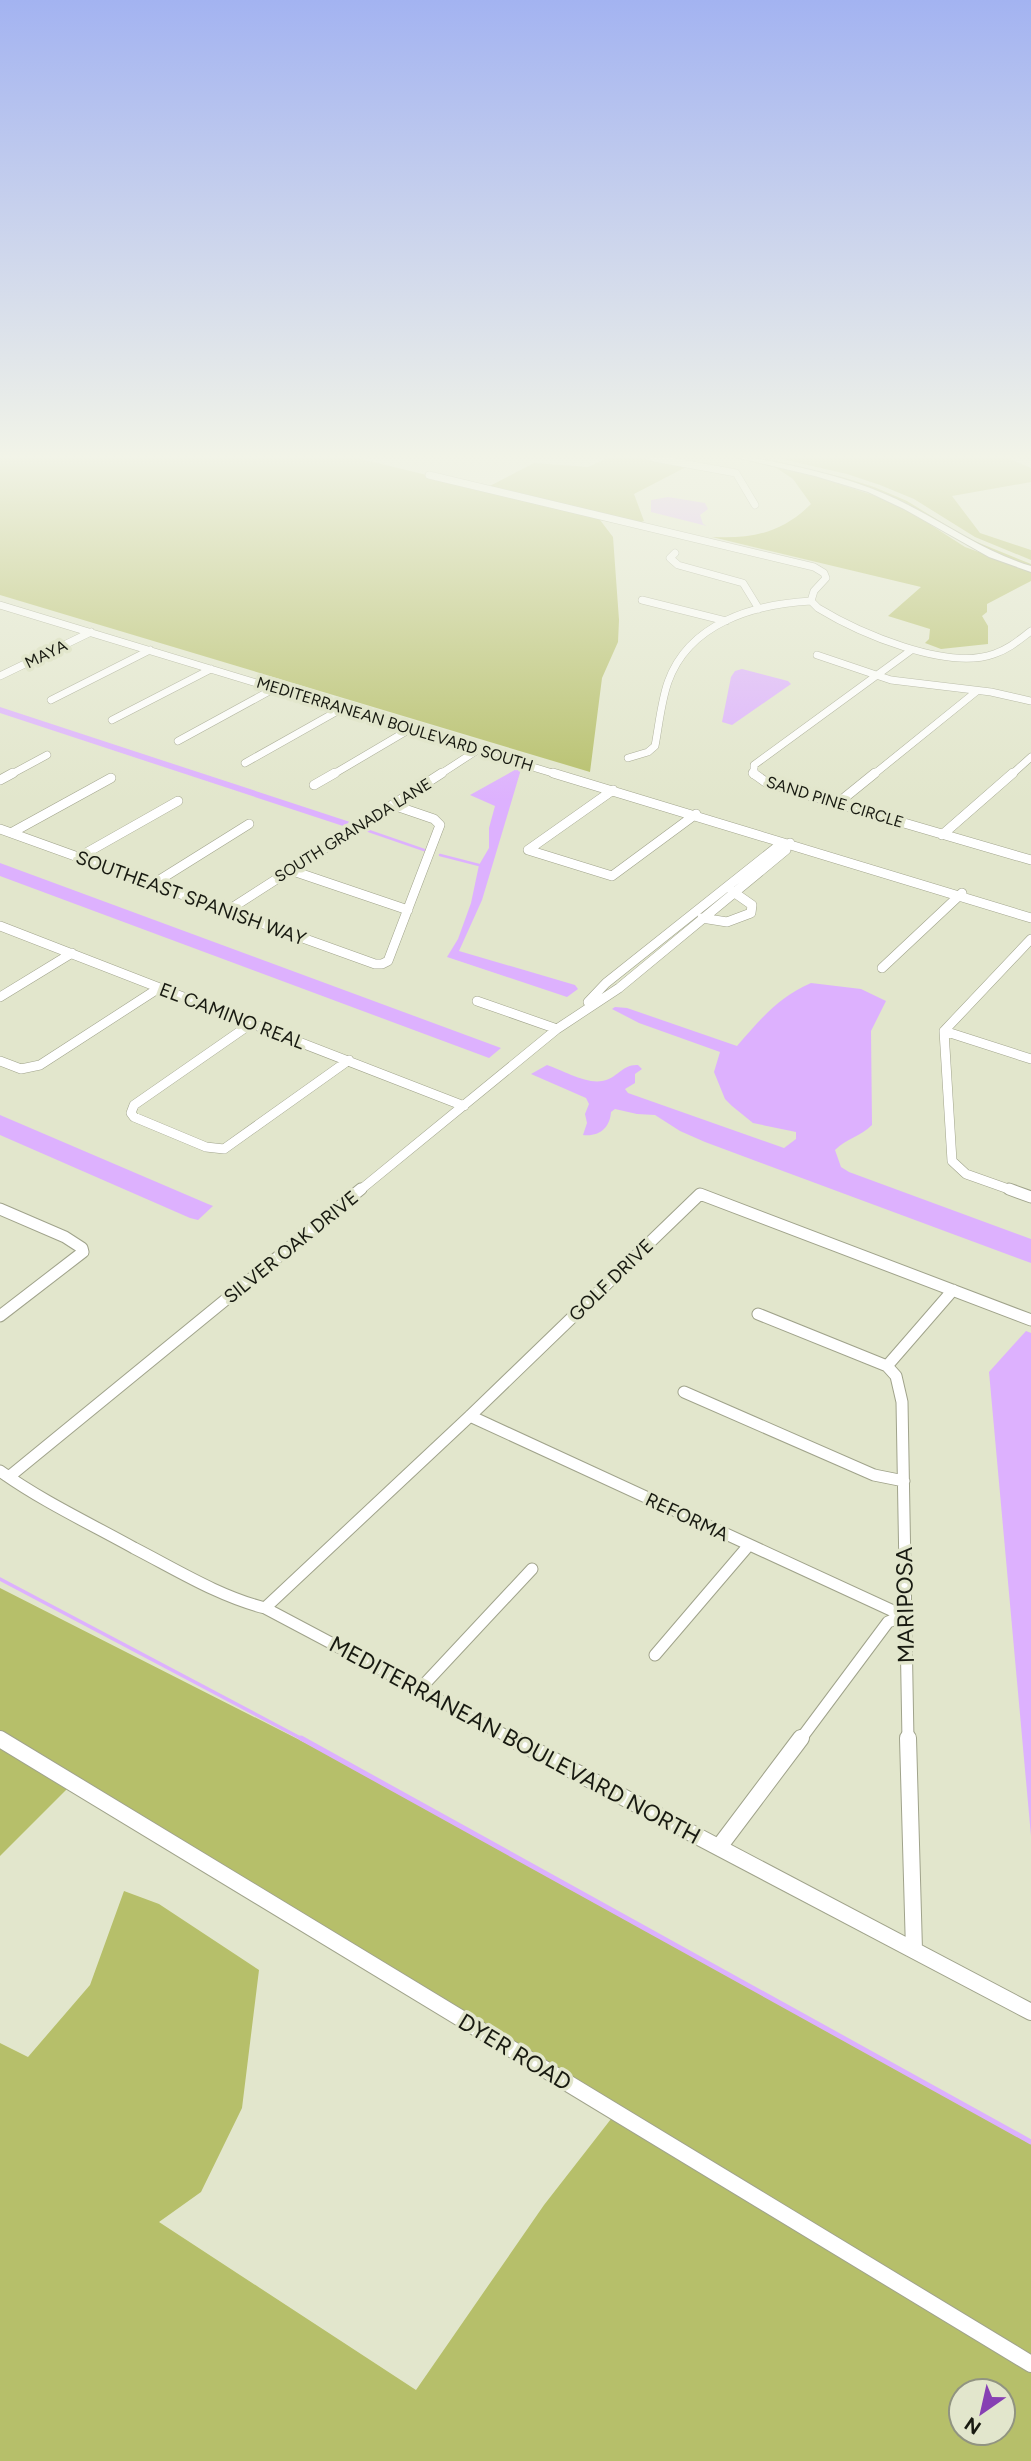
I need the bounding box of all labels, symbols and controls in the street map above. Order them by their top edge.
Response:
street label: MAYA [22,636,70,672]
street label: MEDITERRANEAN BOULEVARD SOUTH [254,673,536,775]
street label: SAND PINE CIRCLE [764,772,906,832]
street label: SOUTH GRANADA LANE [271,774,435,886]
street label: SOUTHEAST SPANISH WAY [73,846,310,951]
street label: EL CAMINO REAL [156,978,308,1054]
street label: SILVER OAK DRIVE [219,1186,363,1308]
street label: GOLF DRIVE [564,1234,658,1326]
street label: REFORMA [642,1488,732,1546]
street label: MARIPOSA [890,1546,920,1664]
street label: MEDITERRANEAN BOULEVARD NORTH [325,1630,705,1850]
street label: DYER ROAD [453,2007,577,2097]
north arrow [947,2377,1017,2447]
text: N [960,2412,985,2439]

